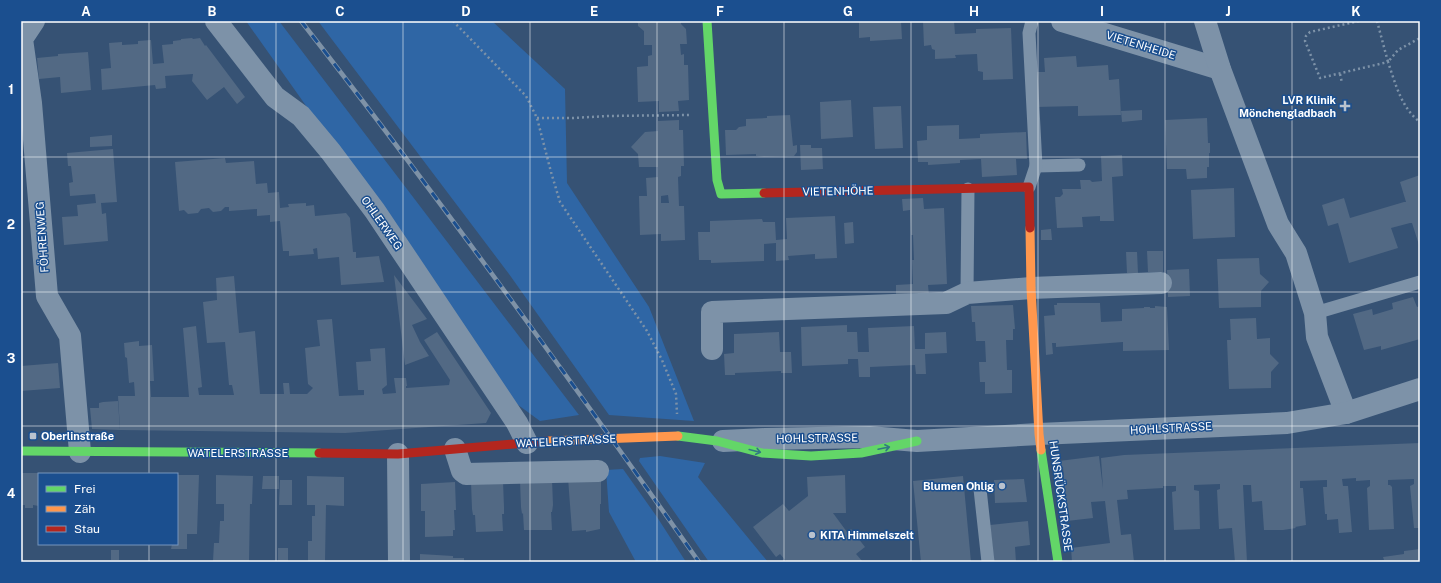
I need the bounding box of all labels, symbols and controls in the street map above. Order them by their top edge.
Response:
text: A [81,4,91,19]
text: B [208,4,217,19]
text: C [335,4,345,19]
text: D [461,4,471,19]
text: E [590,4,598,19]
text: F [716,4,724,19]
text: G [843,4,853,19]
text: H [969,4,979,19]
text: I [1100,4,1104,19]
text: J [1225,4,1231,19]
text: K [1351,4,1361,19]
street label: VIETENHEIDE [1105,29,1177,61]
text: 1 [8,82,14,97]
place label: LVR Klinik Mönchengladbach [1239,94,1337,119]
marker: LVR Klinik Mönchengladbach [1339,100,1351,112]
street label: VIETENHÖHE [802,183,874,198]
street label: OHLERWEG [359,194,405,252]
street label: FÖHRENWEG [33,201,50,273]
text: 2 [7,217,15,232]
text: 3 [7,351,16,366]
street label: HOHLSTRASSE [1130,420,1212,436]
place label: Oberlinstraße [41,430,114,442]
marker: Oberlinstraße [28,431,38,441]
street label: HOHLSTRASSE [776,431,858,445]
street label: WATELERSTRASSE [516,432,617,450]
street label: HUNSRÜCKSTRASSE [1047,440,1076,552]
one-way arrow [877,444,890,452]
street label: WATELERSTRASSE [188,447,288,459]
one-way arrow [748,448,761,455]
legend [38,473,178,545]
place label: Blumen Ohlig [923,480,994,492]
marker: Blumen Ohlig [997,481,1007,491]
text: Frei [74,482,96,496]
text: 4 [7,486,16,501]
text: Zäh [74,502,95,516]
text: Stau [74,522,100,536]
place label: KITA Himmelszelt [820,529,914,541]
marker: KITA Himmelszelt [807,530,817,540]

